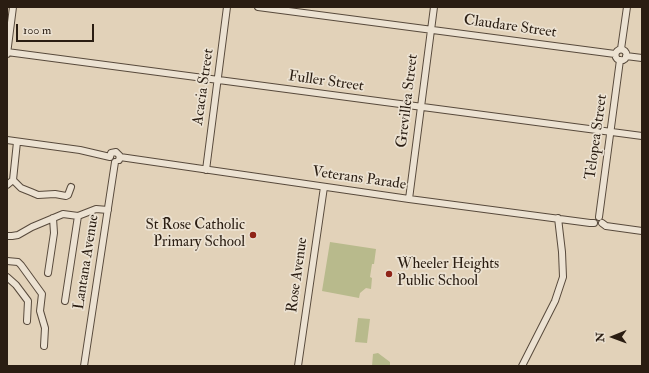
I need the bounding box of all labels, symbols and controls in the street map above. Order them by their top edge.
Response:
street label: Claudare Street [462,12,558,42]
scale bar [18,16,96,42]
text: 100 m [23,23,51,38]
street label: Acacia Street [190,47,218,127]
street label: Grevillea Street [393,53,423,149]
street label: Fuller Street [287,68,365,96]
street label: Telopea Street [582,93,612,181]
street label: Veterans Parade [311,164,407,194]
street label: Lantana Avenue [71,213,103,311]
place label: St Rose Catholic Primary School [145,217,245,252]
marker: St Rose Catholic Primary School [248,230,258,240]
street label: Rose Avenue [284,236,312,314]
place label: Wheeler Heights Public School [397,256,499,291]
marker: Wheeler Heights Public School [384,269,394,279]
north arrow [593,317,633,357]
text: N [594,332,607,342]

